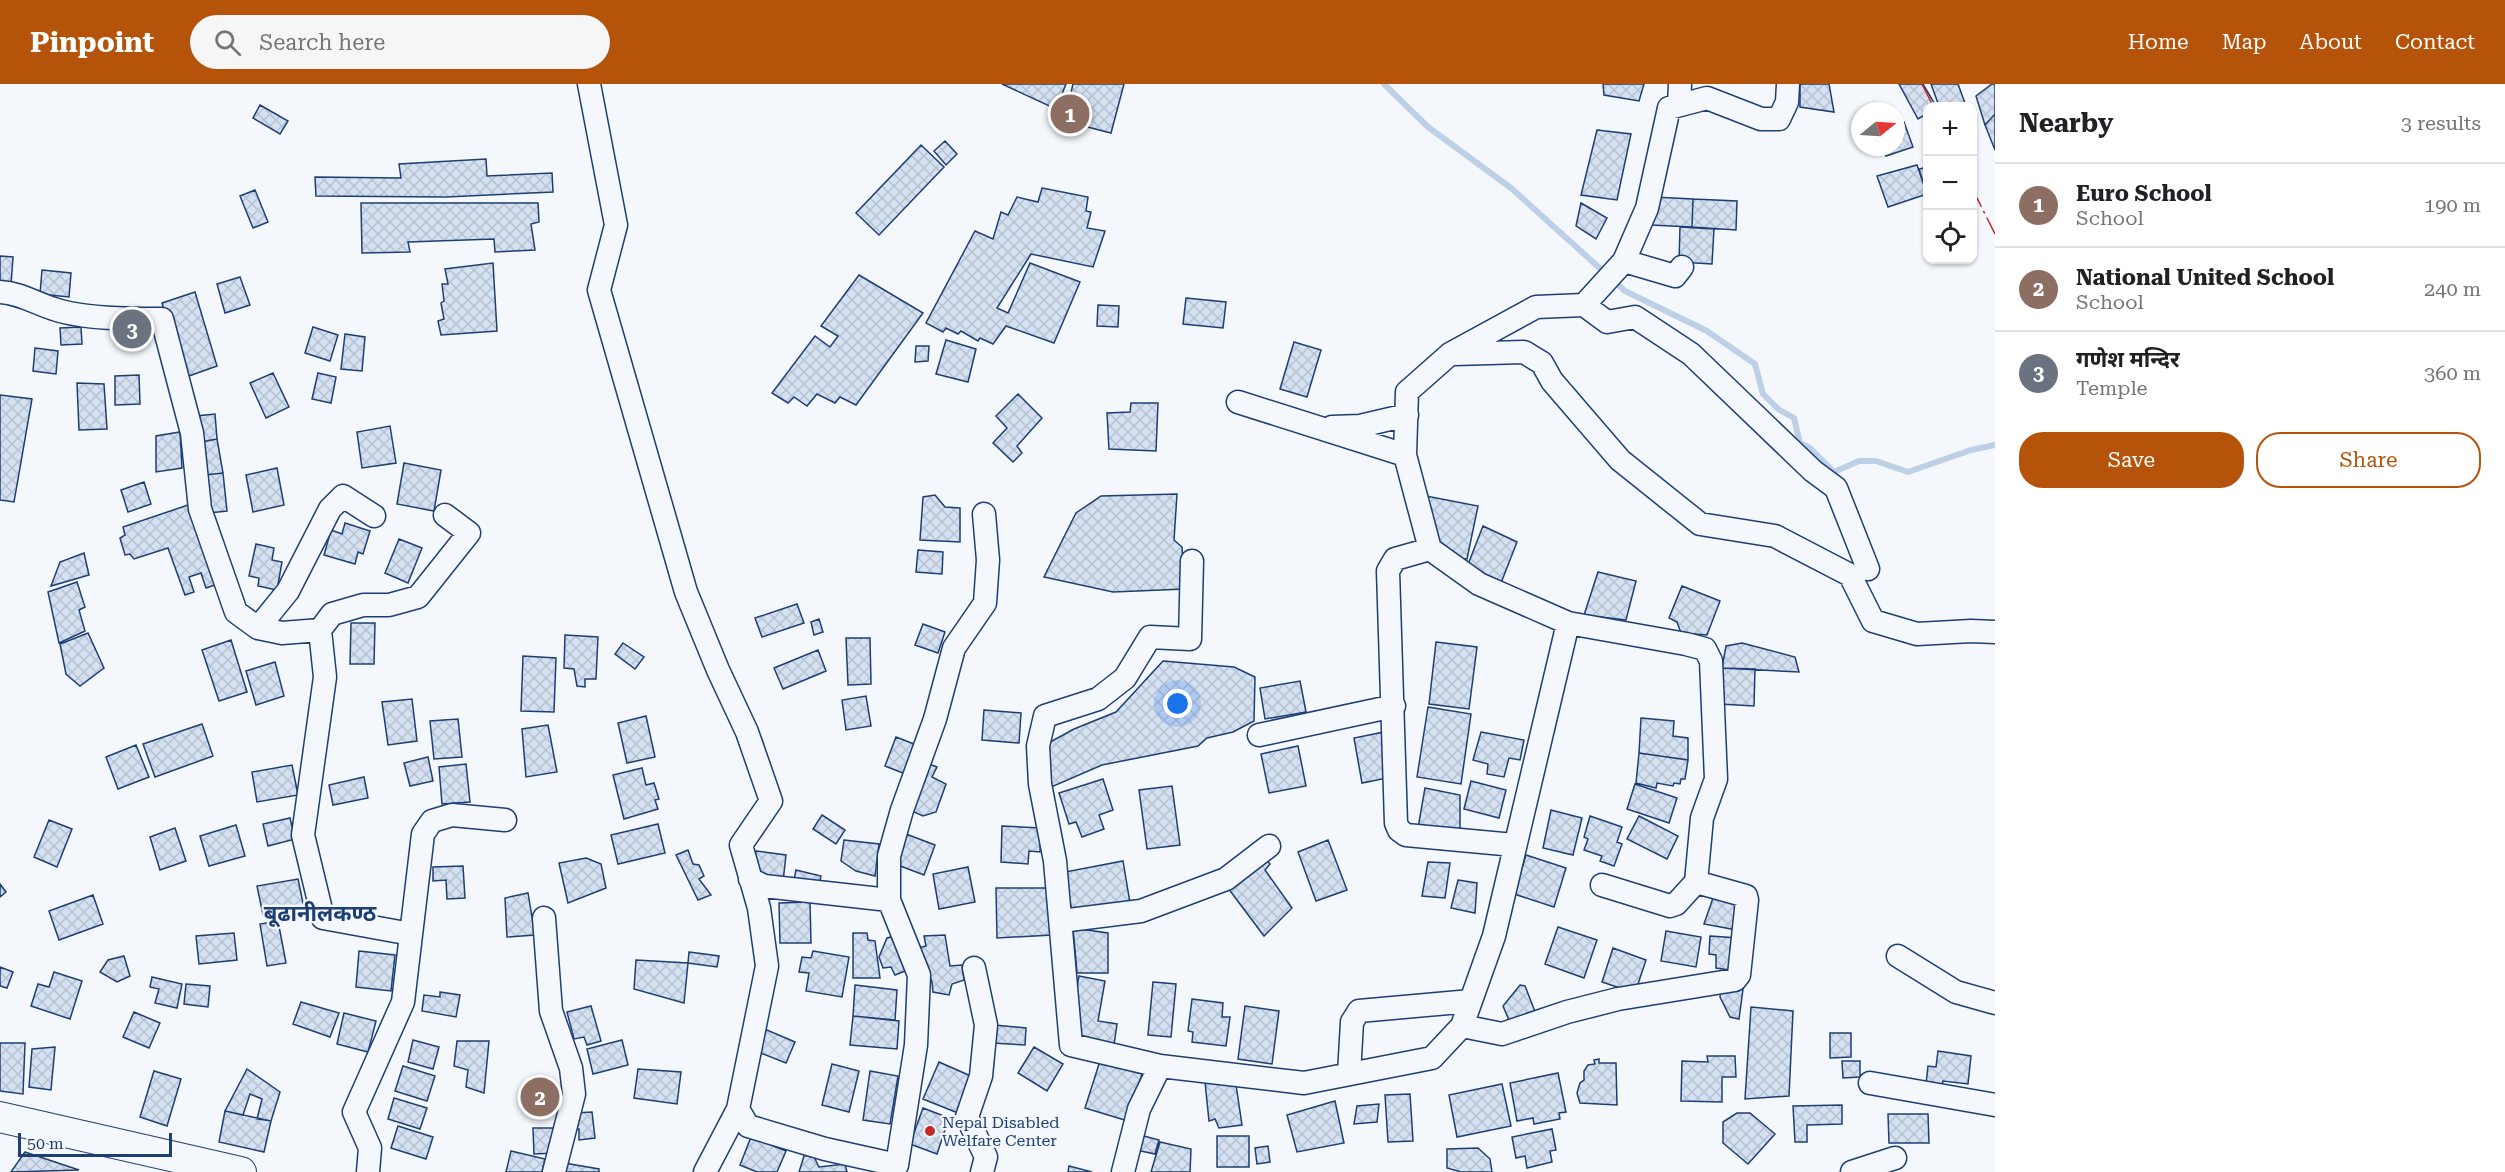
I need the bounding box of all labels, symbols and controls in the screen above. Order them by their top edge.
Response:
search box [190,15,610,69]
text: Pinpoint [30,26,154,59]
icon: search [211,26,244,59]
text: Search here [259,30,385,55]
text: Home [2128,30,2189,54]
text: Map [2222,30,2267,54]
text: About [2300,30,2362,54]
text: Contact [2395,30,2475,54]
pin: 1 [1050,92,1090,136]
north arrow [1851,102,1905,156]
map controls [1923,102,1977,264]
button: + [1923,102,1977,156]
text: Nearby [2019,108,2113,138]
text: 3 results [2401,111,2481,135]
button: − [1923,156,1977,210]
text: Euro School [2076,181,2212,206]
text: 1 [2033,193,2044,217]
text: 190 m [2424,193,2481,217]
text: School [2076,206,2144,230]
button: locate [1923,210,1977,264]
text: National United School [2076,265,2334,290]
text: 2 [2033,277,2044,301]
text: 240 m [2424,277,2481,301]
text: School [2076,290,2144,314]
pin: 3 [112,306,152,352]
text: गणेश मन्दिर [2076,347,2180,372]
text: 3 [2033,361,2044,385]
text: 360 m [2424,361,2481,385]
text: Temple [2076,376,2148,400]
button: Save [2019,432,2244,488]
button: Share [2256,432,2481,488]
your location [1163,689,1192,718]
district label: बूढानीलकण्ठ [264,901,377,928]
pin: 2 [520,1074,560,1120]
place label: Nepal Disabled Welfare Center [942,1113,1060,1150]
marker: Nepal Disabled Welfare Center [923,1124,937,1138]
scale bar [18,1130,172,1158]
text: 50 m [27,1134,64,1153]

